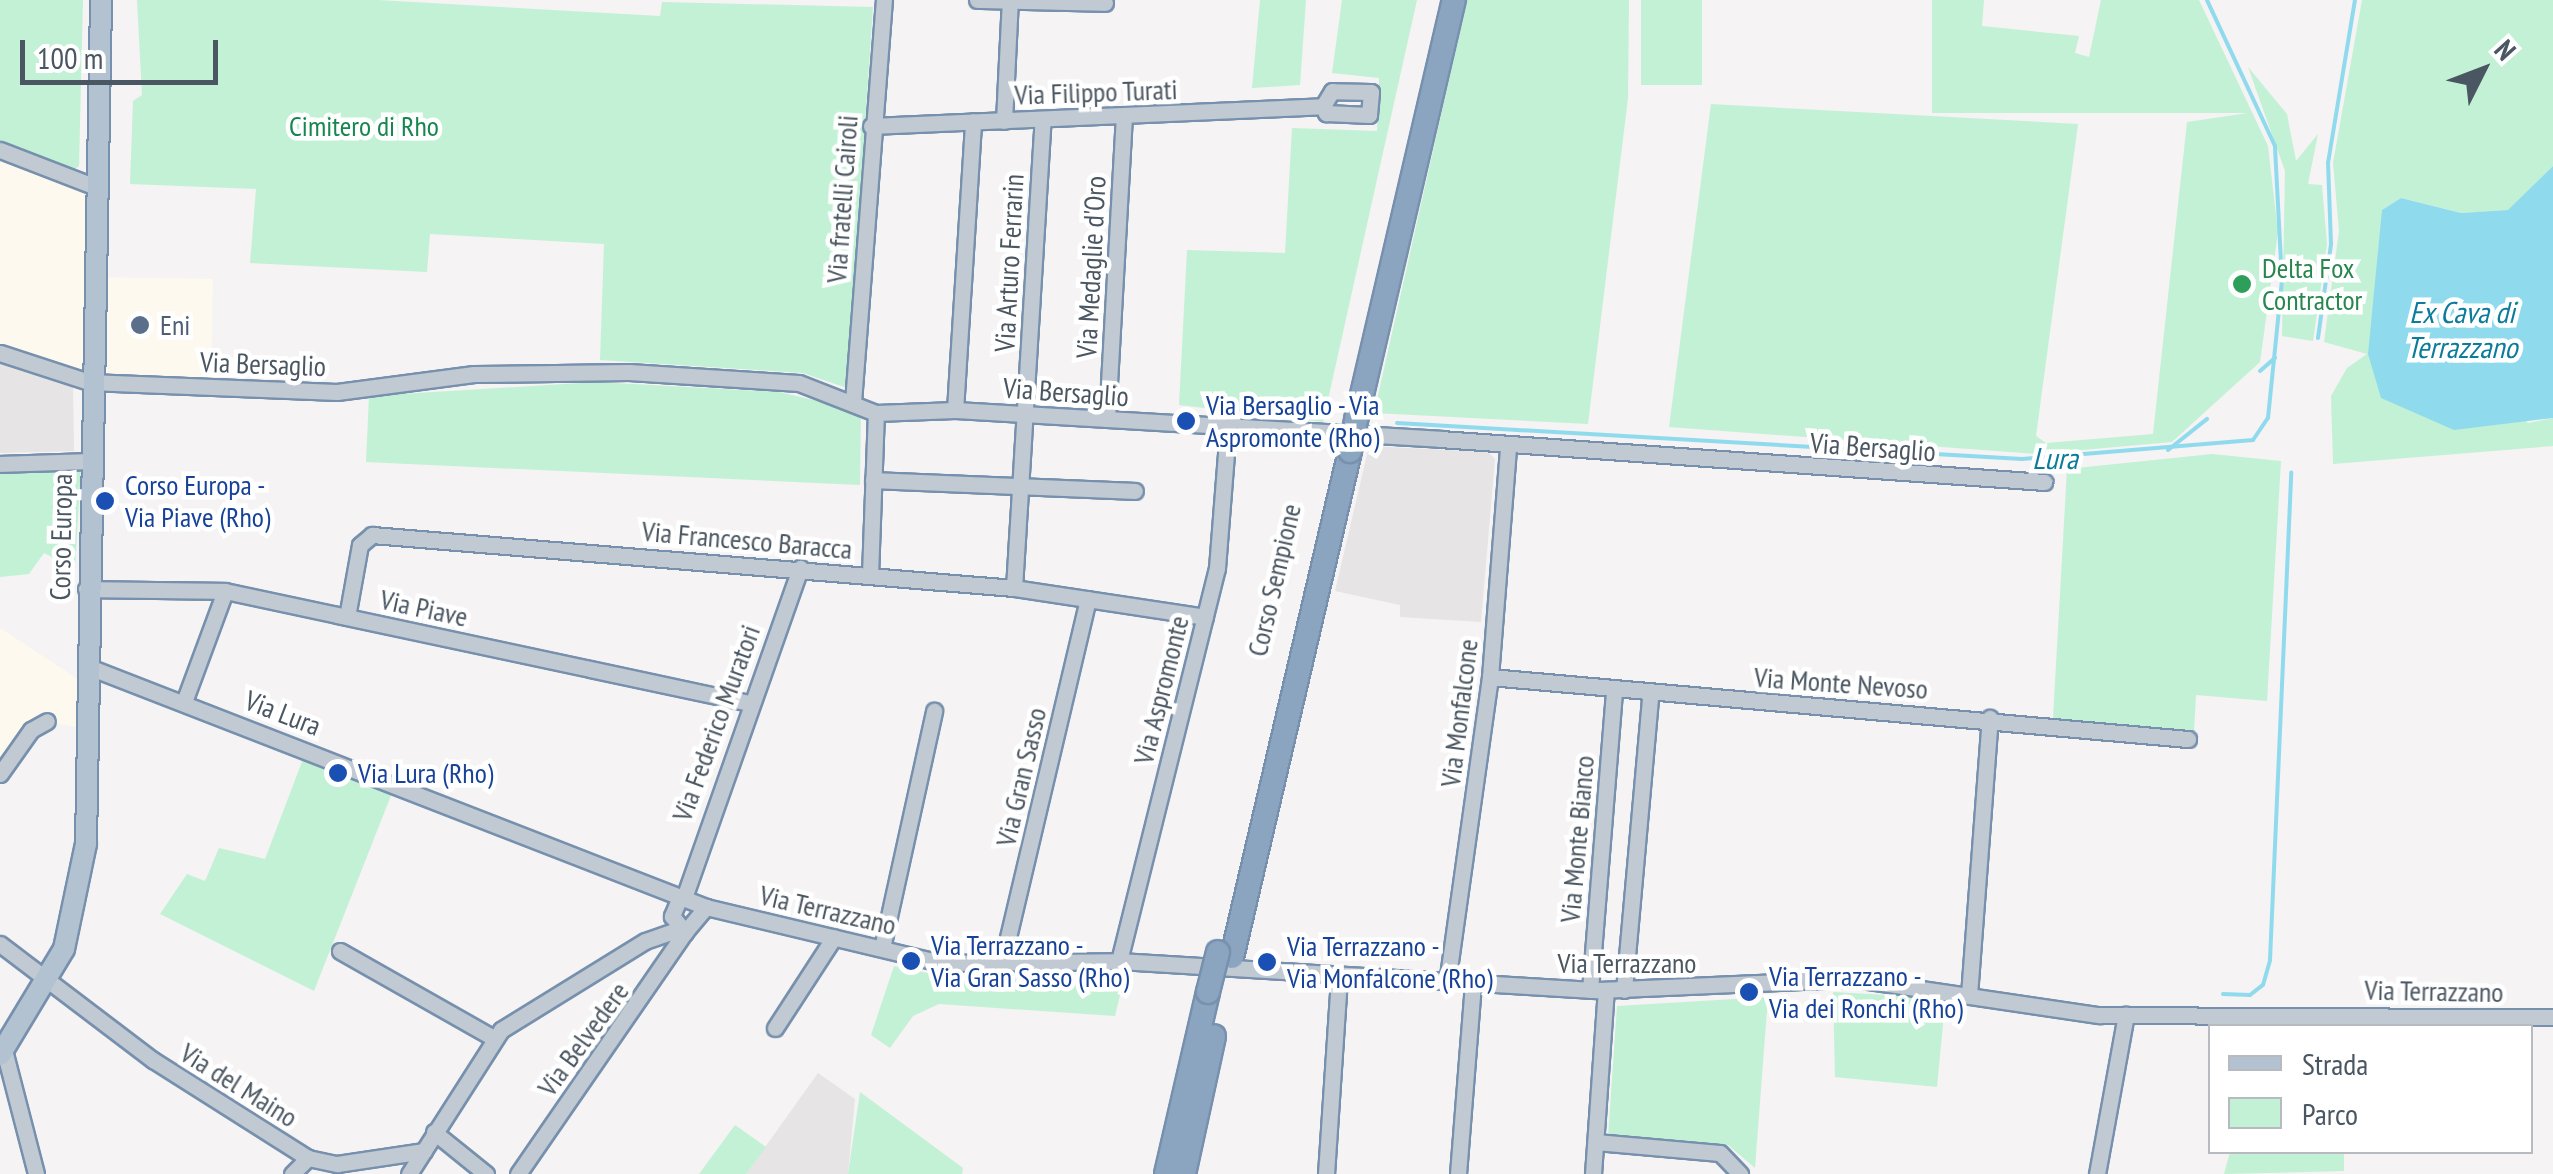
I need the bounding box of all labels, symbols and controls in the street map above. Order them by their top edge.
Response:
scale bar [25,20,222,82]
north arrow [2433,20,2533,120]
text: N [2487,32,2524,68]
text: 100 m [37,38,103,77]
street label: Via Filippo Turati [1014,72,1178,112]
park label: Cimitero di Rho [289,109,439,143]
street label: Via fratelli Cairoli [819,114,865,284]
street label: Via Arturo Ferrarin [988,173,1030,353]
street label: Via Medaglie d'Oro [1069,175,1113,359]
place label: Delta Fox Contractor [2262,251,2362,317]
marker: Delta Fox Contractor [2231,273,2253,295]
water label: Ex Cava di Terrazzano [2407,294,2517,364]
place label: Eni [160,308,190,342]
marker: Eni [129,314,151,336]
street label: Via Bersaglio [199,345,327,383]
street label: Via Bersaglio [1002,371,1130,413]
place label: Via Bersaglio - Via Aspromonte (Rho) [1206,388,1382,454]
marker: Via Bersaglio - Via Aspromonte (Rho) [1175,410,1197,432]
street label: Via Bersaglio [1809,426,1937,468]
water label: Lura [2032,440,2078,476]
place label: Corso Europa - Via Piave (Rho) [125,468,270,534]
street label: Corso Europa [43,473,79,601]
marker: Corso Europa - Via Piave (Rho) [94,490,116,512]
street label: Corso Sempione [1240,501,1308,659]
street label: Via Francesco Baracca [641,514,853,566]
street label: Via Piave [377,582,471,634]
street label: Via Aspromonte [1126,612,1196,768]
street label: Via Federico Muratori [665,620,767,826]
street label: Via Monfalcone [1433,637,1485,789]
street label: Via Monte Nevoso [1753,660,1929,706]
street label: Via Lura [240,683,326,743]
street label: Via Gran Sasso [989,704,1053,850]
street label: Via Monte Bianco [1553,754,1601,924]
place label: Via Lura (Rho) [358,756,493,790]
marker: Via Lura (Rho) [327,762,349,784]
street label: Via Terrazzano [756,878,900,942]
place label: Via Terrazzano - Via Gran Sasso (Rho) [931,928,1129,994]
place label: Via Terrazzano - Via Monfalcone (Rho) [1287,929,1493,995]
street label: Via Terrazzano [1557,946,1697,980]
marker: Via Terrazzano - Via Gran Sasso (Rho) [900,950,922,972]
marker: Via Terrazzano - Via Monfalcone (Rho) [1256,951,1278,973]
place label: Via Terrazzano - Via dei Ronchi (Rho) [1769,959,1963,1025]
street label: Via Terrazzano [2364,973,2504,1009]
street label: Via Belvedere [530,975,636,1103]
marker: Via Terrazzano - Via dei Ronchi (Rho) [1738,981,1760,1003]
legend [2208,1024,2533,1154]
street label: Via del Maino [174,1036,304,1134]
text: Strada [2302,1044,2368,1083]
text: Parco [2302,1094,2358,1133]

